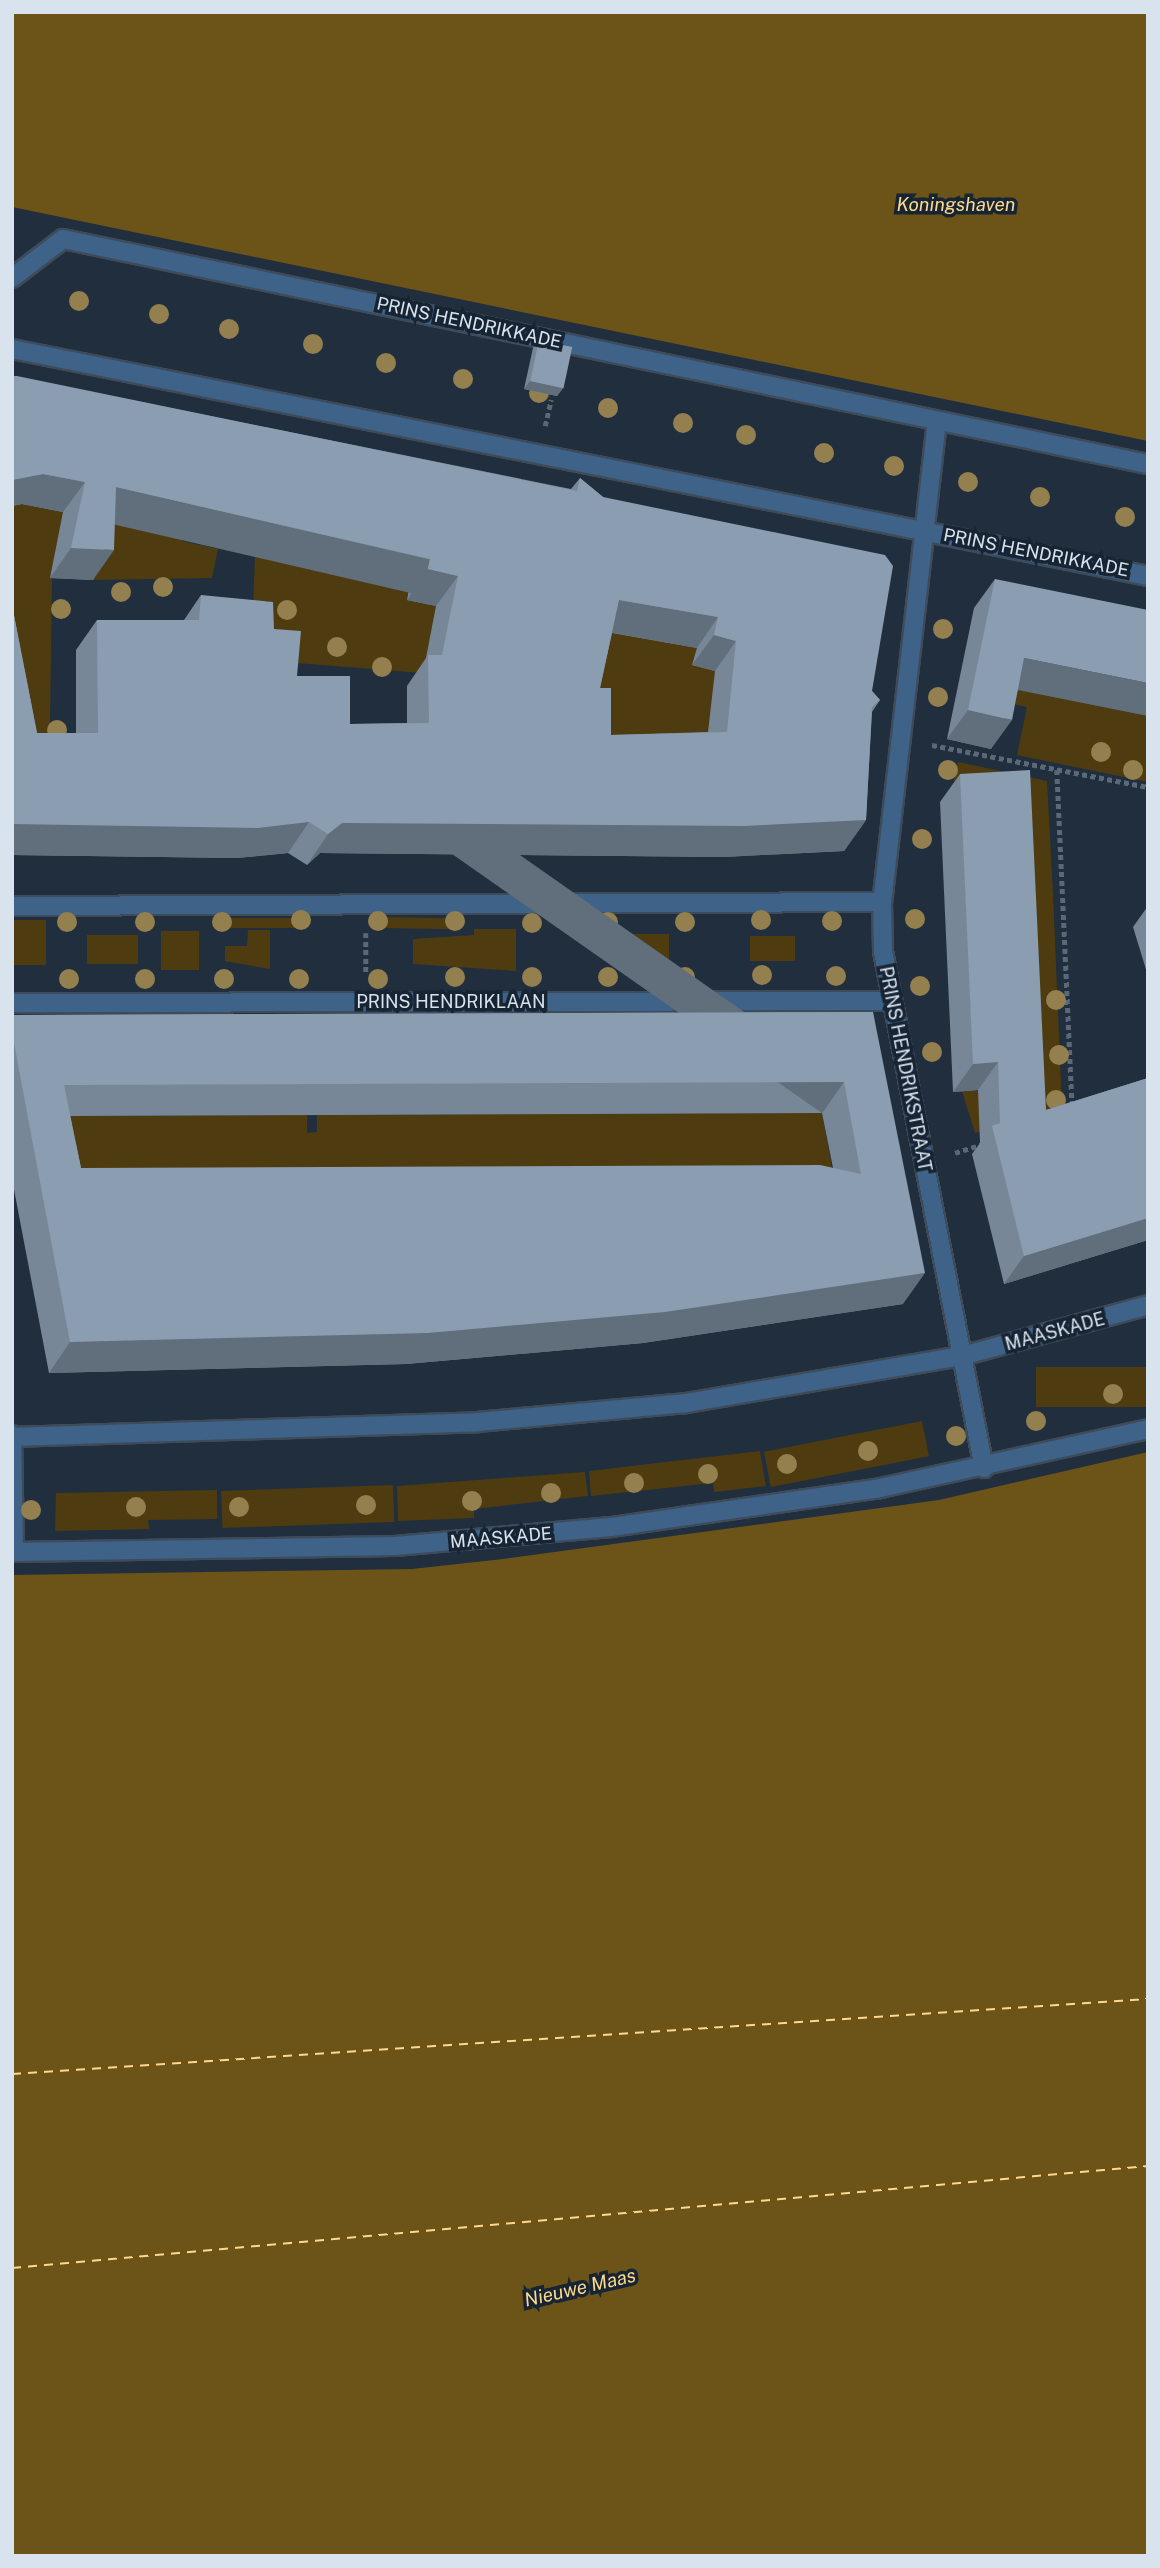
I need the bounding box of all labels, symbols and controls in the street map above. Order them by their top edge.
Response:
water label: Koningshaven [897,194,1015,216]
street label: PRINS HENDRIKKADE [375,293,563,353]
street label: PRINS HENDRIKKADE [941,524,1131,582]
street label: PRINS HENDRIKSTRAAT [875,965,935,1173]
street label: PRINS HENDRIKLAAN [356,991,546,1013]
street label: MAASKADE [1003,1308,1107,1356]
street label: MAASKADE [449,1523,553,1553]
water label: Nieuwe Maas [522,2264,638,2312]

